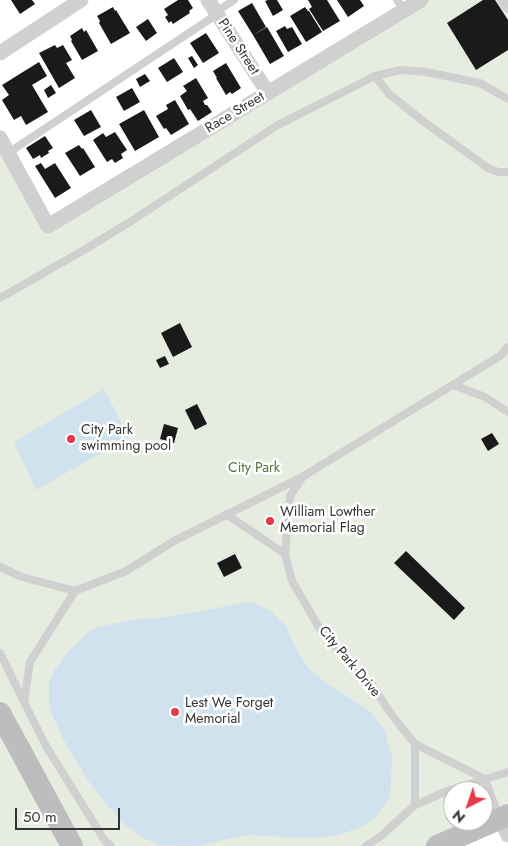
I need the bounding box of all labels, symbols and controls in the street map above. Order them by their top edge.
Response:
street label: Pine Street [214,16,262,78]
street label: Race Street [202,89,268,137]
place label: City Park swimming pool [81,423,171,456]
marker: City Park swimming pool [65,433,77,445]
park label: City Park [228,461,280,477]
place label: William Lowther Memorial Flag [280,505,375,538]
marker: William Lowther Memorial Flag [264,515,276,527]
street label: City Park Drive [315,623,383,701]
place label: Lest We Forget Memorial [185,696,273,729]
marker: Lest We Forget Memorial [169,706,181,718]
north arrow [443,781,493,831]
scale bar [18,798,122,830]
text: N [448,805,470,828]
text: 50 m [23,806,57,828]

